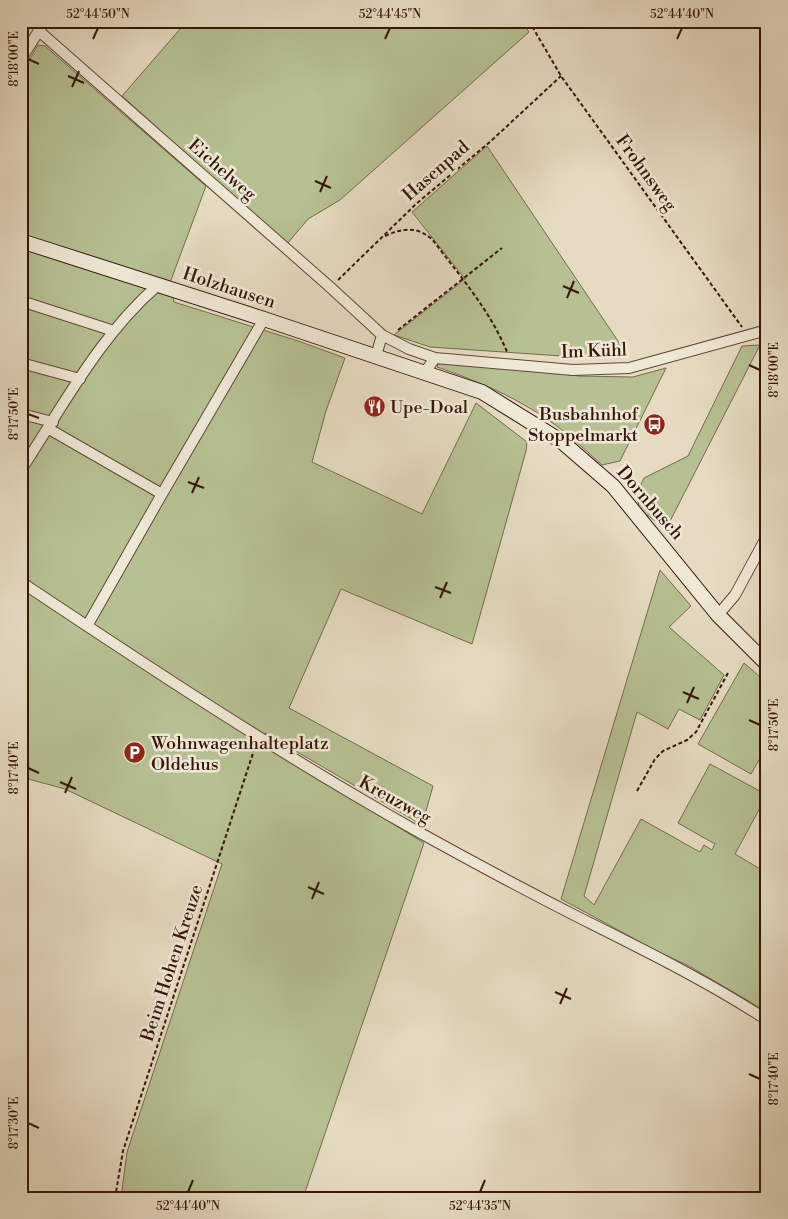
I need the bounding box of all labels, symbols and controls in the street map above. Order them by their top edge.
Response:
text: 52°44'50"N [66,7,130,22]
text: 52°44'45"N [359,7,421,22]
text: 52°44'40"N [650,7,714,22]
text: 8°18'00"E [7,31,22,87]
street label: Frohnsweg [610,130,682,217]
street label: Eichelweg [183,134,261,206]
street label: Hasenpad [398,135,475,206]
street label: Holzhausen [180,262,279,314]
street label: Im Kühl [561,338,628,364]
text: 8°18'00"E [767,342,782,398]
text: 8°17'50"E [7,388,22,440]
restaurant icon: Upe-Doal [362,395,386,419]
place label: Upe-Doal [390,396,469,419]
place label: Busbahnhof Stoppelmarkt [528,403,639,447]
bus stop icon: Busbahnhof Stoppelmarkt [642,412,666,436]
street label: Dornbusch [611,461,689,545]
text: 8°17'50"E [767,699,782,751]
place label: Wohnwagenhalteplatz Oldehus [150,732,329,776]
text: 8°17'40"E [7,741,22,795]
parking icon: Wohnwagenhalteplatz Oldehus [123,741,147,765]
street label: Kreuzweg [355,771,436,830]
street label: Beim Hohen Kreuze [135,882,208,1045]
text: 8°17'40"E [767,1052,782,1106]
text: 8°17'30"E [7,1097,22,1149]
text: 52°44'40"N [156,1199,220,1214]
text: 52°44'35"N [449,1199,511,1214]

